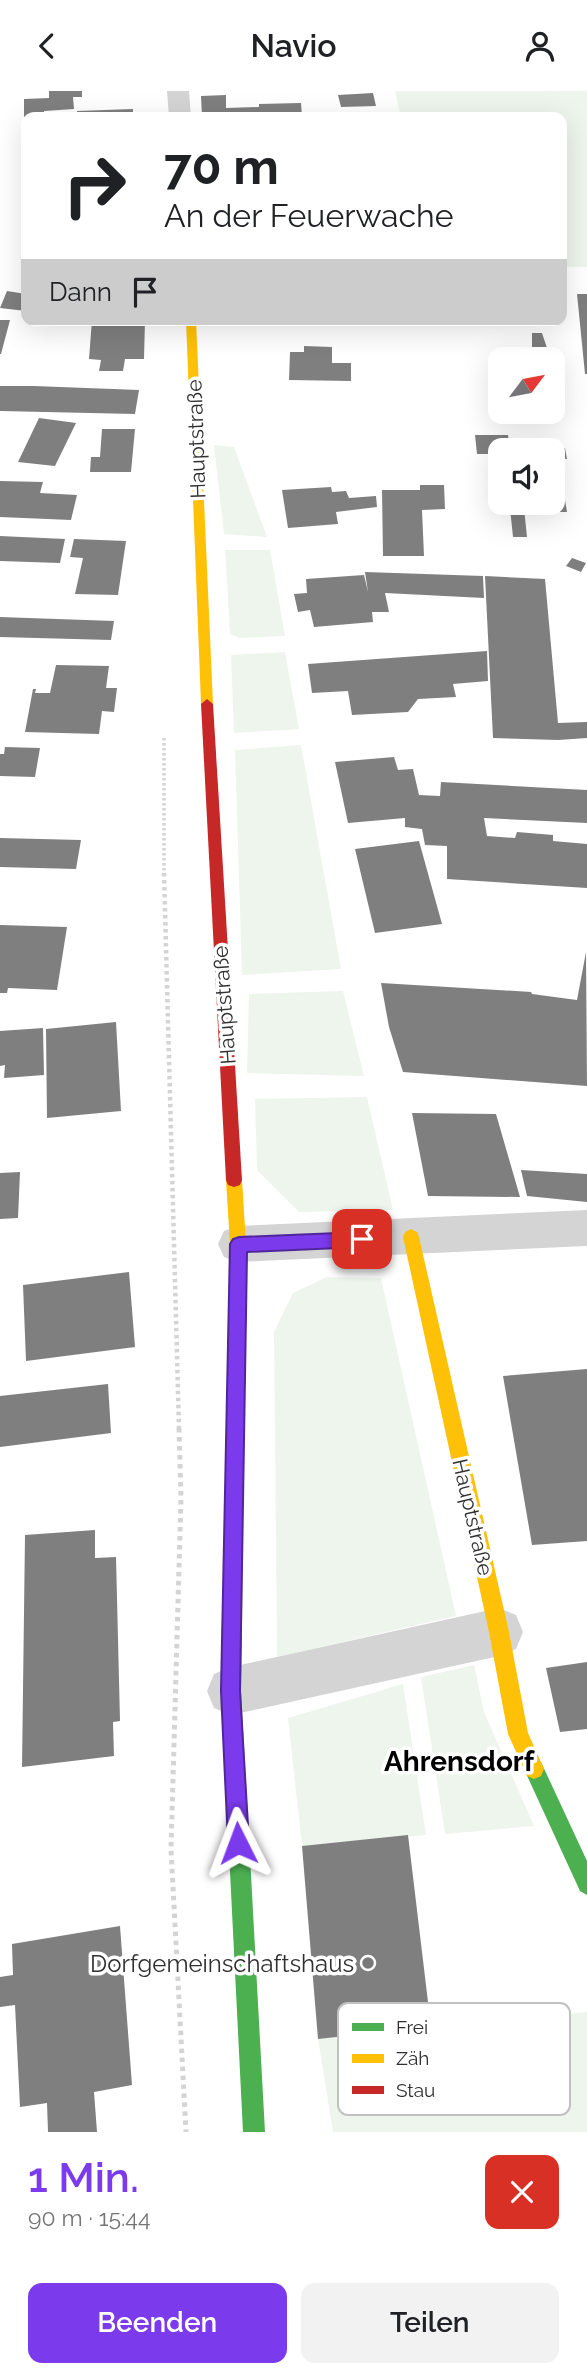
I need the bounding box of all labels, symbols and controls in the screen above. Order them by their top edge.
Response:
icon: back [28,27,66,65]
text: Navio [250,27,337,64]
icon: person [521,27,559,65]
text: 70 m [164,138,279,195]
icon: right [49,140,140,231]
text: An der Feuerwache [164,197,453,234]
icon: arrive [126,273,164,311]
text: Dann [49,277,112,307]
north arrow [488,347,565,423]
map controls [488,347,565,515]
street label: Hauptstraße [181,379,211,499]
button: sound [488,438,565,515]
street label: Hauptstraße [207,945,241,1065]
pin [332,1209,392,1269]
icon: arrive [343,1220,381,1258]
street label: Hauptstraße [447,1456,499,1578]
district label: Ahrensdorf [384,1745,536,1778]
position arrow [201,1806,275,1880]
place label: Dorfgemeinschaftshaus [90,1949,354,1978]
marker: Dorfgemeinschaftshaus [360,1955,376,1971]
legend [338,2003,570,2115]
text: Frei [396,2016,428,2038]
text: Zäh [396,2047,429,2069]
text: Stau [396,2079,435,2101]
text: 1 Min. [28,2153,139,2202]
button: close [485,2155,559,2229]
text: 90 m · 15:44 [28,2204,150,2231]
button: Beenden [28,2283,287,2363]
button: Teilen [301,2283,559,2363]

